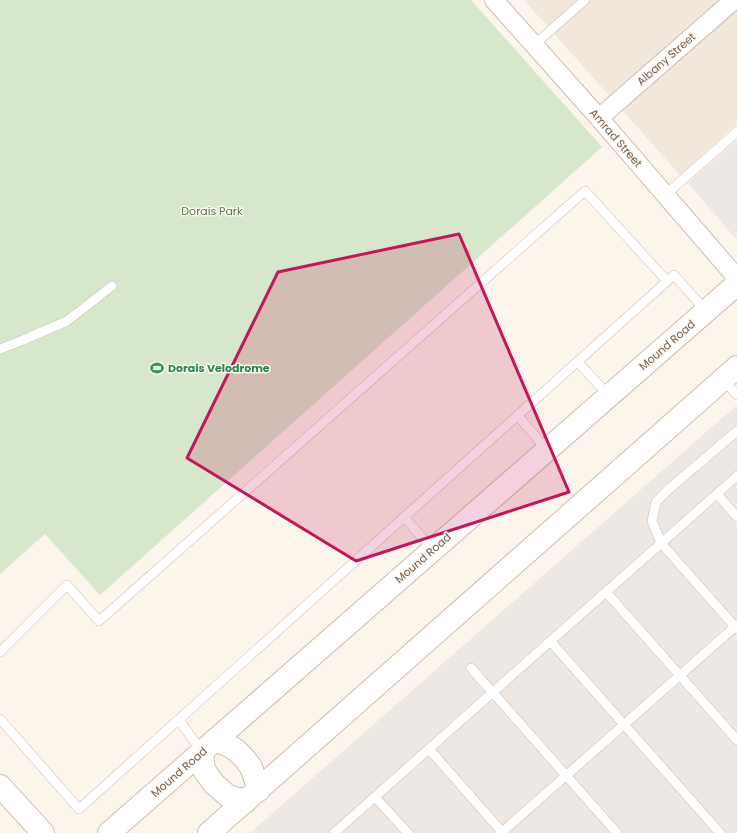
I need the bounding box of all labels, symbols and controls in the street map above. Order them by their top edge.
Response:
street label: Albany Street [633,29,699,89]
street label: Amrad Street [586,105,646,171]
park label: Dorais Park [181,203,243,219]
street label: Mound Road [635,316,699,374]
sports icon: Dorais Velodrome [149,360,165,376]
place label: Dorais Velodrome [168,360,270,376]
street label: Mound Road [391,529,455,587]
street label: Mound Road [147,743,211,801]

